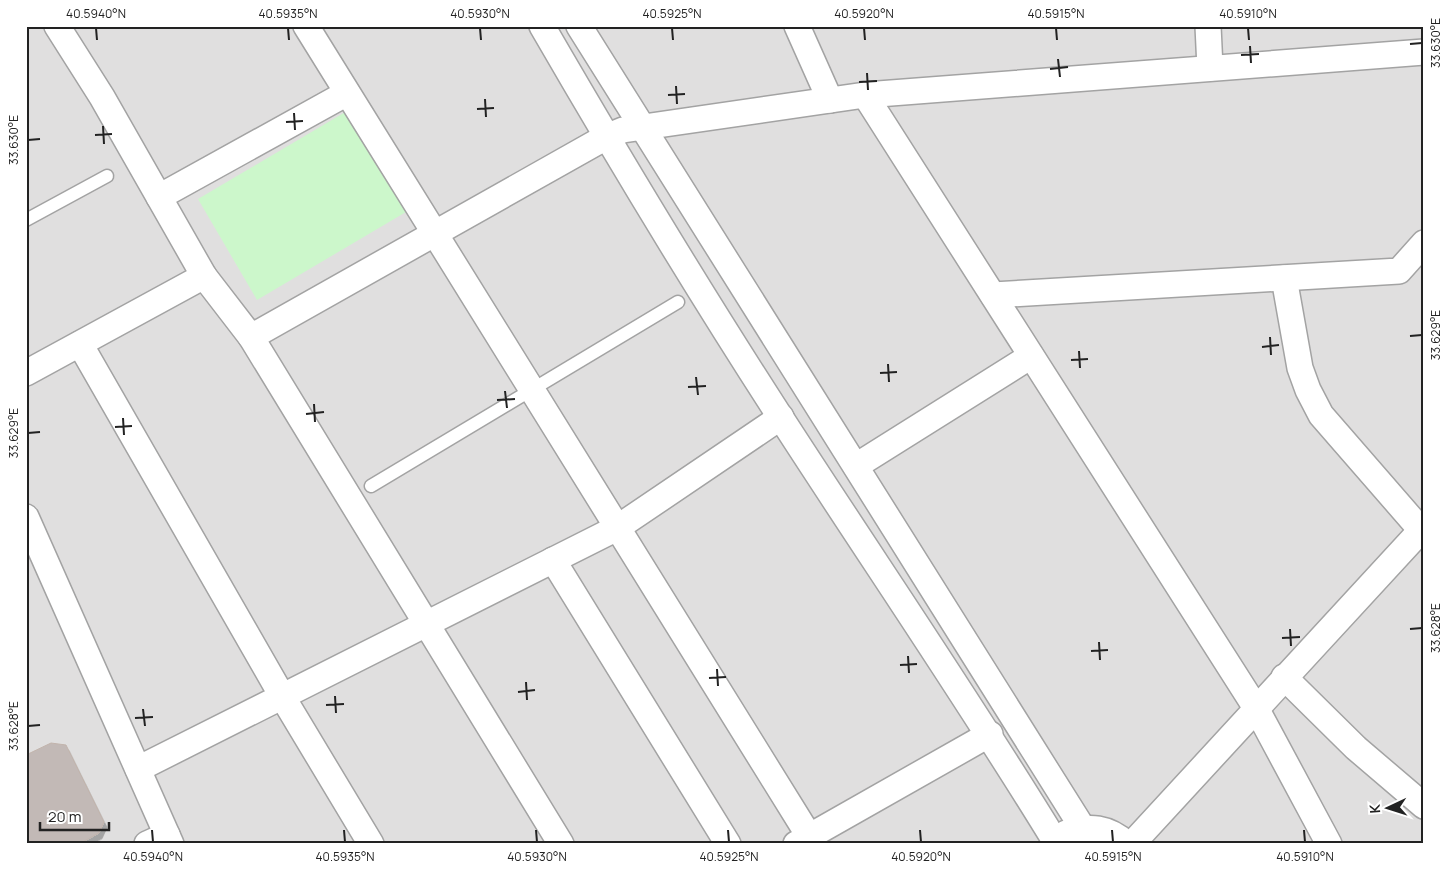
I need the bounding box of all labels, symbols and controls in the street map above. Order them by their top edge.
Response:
text: 40.5940°N [66,5,126,22]
text: 40.5935°N [259,5,318,22]
text: 40.5930°N [450,5,510,22]
text: 40.5925°N [642,5,702,22]
text: 40.5920°N [834,5,894,22]
text: 40.5915°N [1027,5,1085,22]
text: 40.5910°N [1219,5,1277,22]
text: 33.630°E [1427,18,1444,68]
text: 33.630°E [5,115,22,165]
text: 33.629°E [1427,310,1444,360]
text: 33.629°E [5,408,22,458]
text: 33.628°E [1427,603,1444,653]
text: 33.628°E [5,701,22,751]
north arrow [1362,782,1412,832]
scale bar [40,800,109,832]
text: K [1365,803,1384,814]
text: 20 m [48,806,81,827]
text: 40.5940°N [123,848,183,865]
text: 40.5935°N [316,848,375,865]
text: 40.5930°N [507,848,567,865]
text: 40.5925°N [699,848,759,865]
text: 40.5920°N [891,848,951,865]
text: 40.5915°N [1084,848,1142,865]
text: 40.5910°N [1276,848,1334,865]

